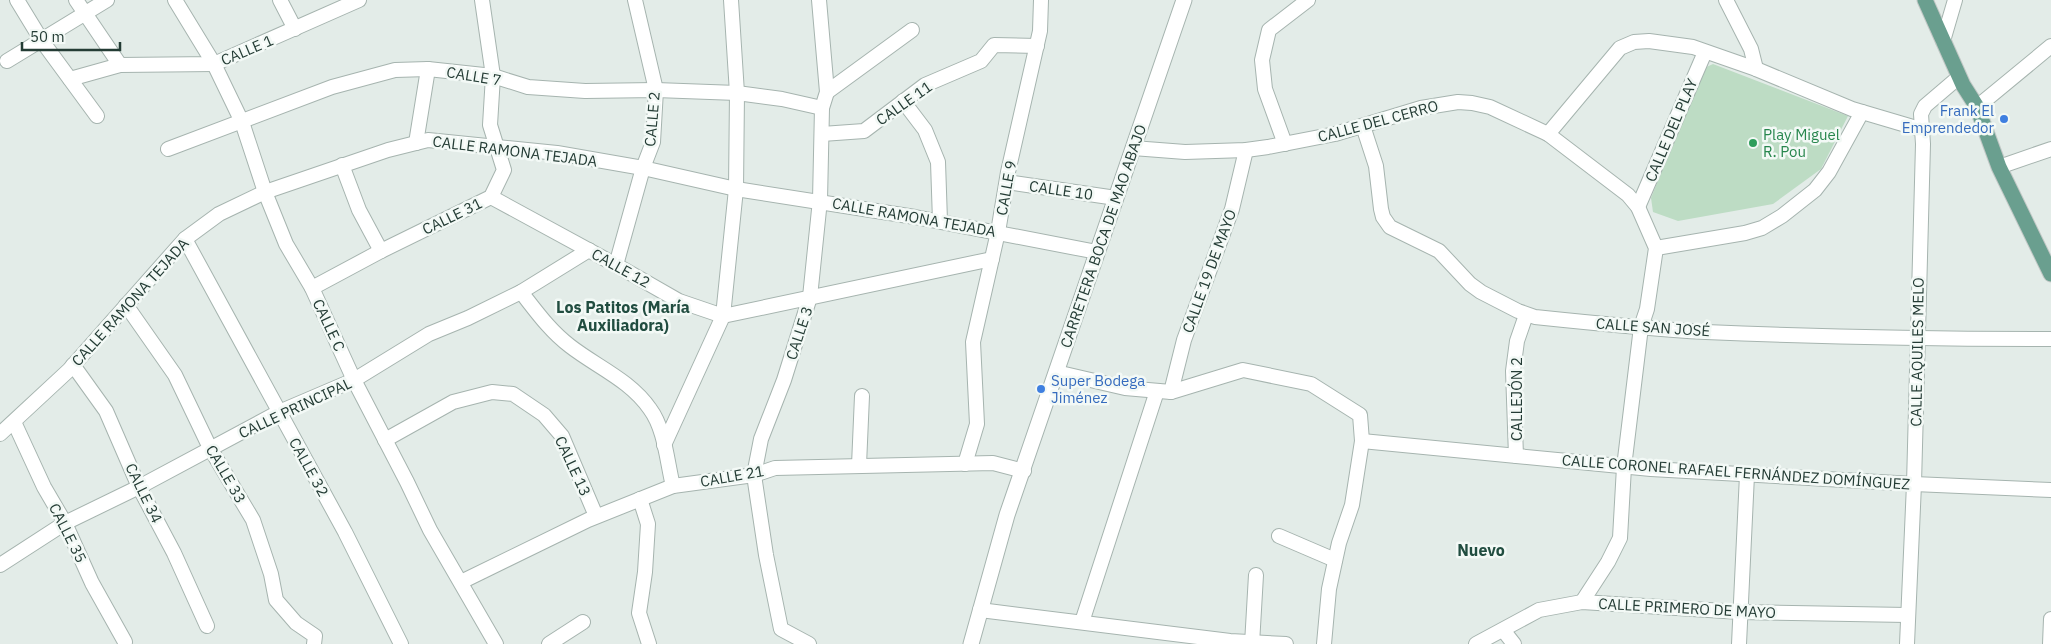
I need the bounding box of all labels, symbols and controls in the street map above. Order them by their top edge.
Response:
scale bar [22,20,120,52]
text: 50 m [30,27,65,46]
street label: CALLE 1 [218,30,276,70]
street label: CALLE 7 [445,62,503,90]
street label: CALLE DEL PLAY [1641,75,1701,185]
street label: CALLE 11 [872,77,936,129]
street label: CALLE 2 [640,91,664,147]
street label: CALLE DEL CERRO [1316,96,1440,146]
place label: Frank El Emprendedor [1902,101,1994,137]
marker: Frank El Emprendedor [1998,113,2010,125]
street label: CARRETERA BOCA DE MAO ABAJO [1056,122,1150,350]
place label: Play Miguel R. Pou [1763,125,1840,161]
street label: CALLE RAMONA TEJADA [432,131,599,171]
marker: Play Miguel R. Pou [1747,137,1759,149]
street label: CALLE 9 [992,159,1020,217]
street label: CALLE 10 [1028,176,1094,204]
street label: CALLE 31 [419,193,485,239]
street label: CALLE RAMONA TEJADA [831,193,998,241]
street label: CALLE 19 DE MAYO [1178,207,1240,335]
street label: CALLE RAMONA TEJADA [67,234,193,370]
street label: CALLE 12 [588,244,654,292]
street label: CALLE AQUILES MELO [1906,277,1928,427]
street label: CALLE C [309,296,349,354]
district label: Los Patitos (María Auxiliadora) [556,297,690,335]
street label: CALLE 3 [781,304,817,362]
street label: CALLE SAN JOSÉ [1595,314,1711,340]
street label: CALLEJÓN 2 [1507,357,1526,441]
place label: Super Bodega Jiménez [1051,371,1145,407]
street label: CALLE PRINCIPAL [236,373,355,442]
marker: Super Bodega Jiménez [1035,383,1047,395]
street label: CALLE 13 [551,433,595,499]
street label: CALLE 32 [285,434,333,500]
street label: CALLE 33 [202,441,250,507]
street label: CALLE CORONEL RAFAEL FERNÁNDEZ DOMÍNGUEZ [1561,450,1911,494]
street label: CALLE 34 [121,460,167,526]
street label: CALLE 21 [699,461,765,491]
street label: CALLE 35 [45,500,91,566]
district label: Nuevo [1457,540,1505,560]
street label: CALLE PRIMERO DE MAYO [1598,594,1776,622]

